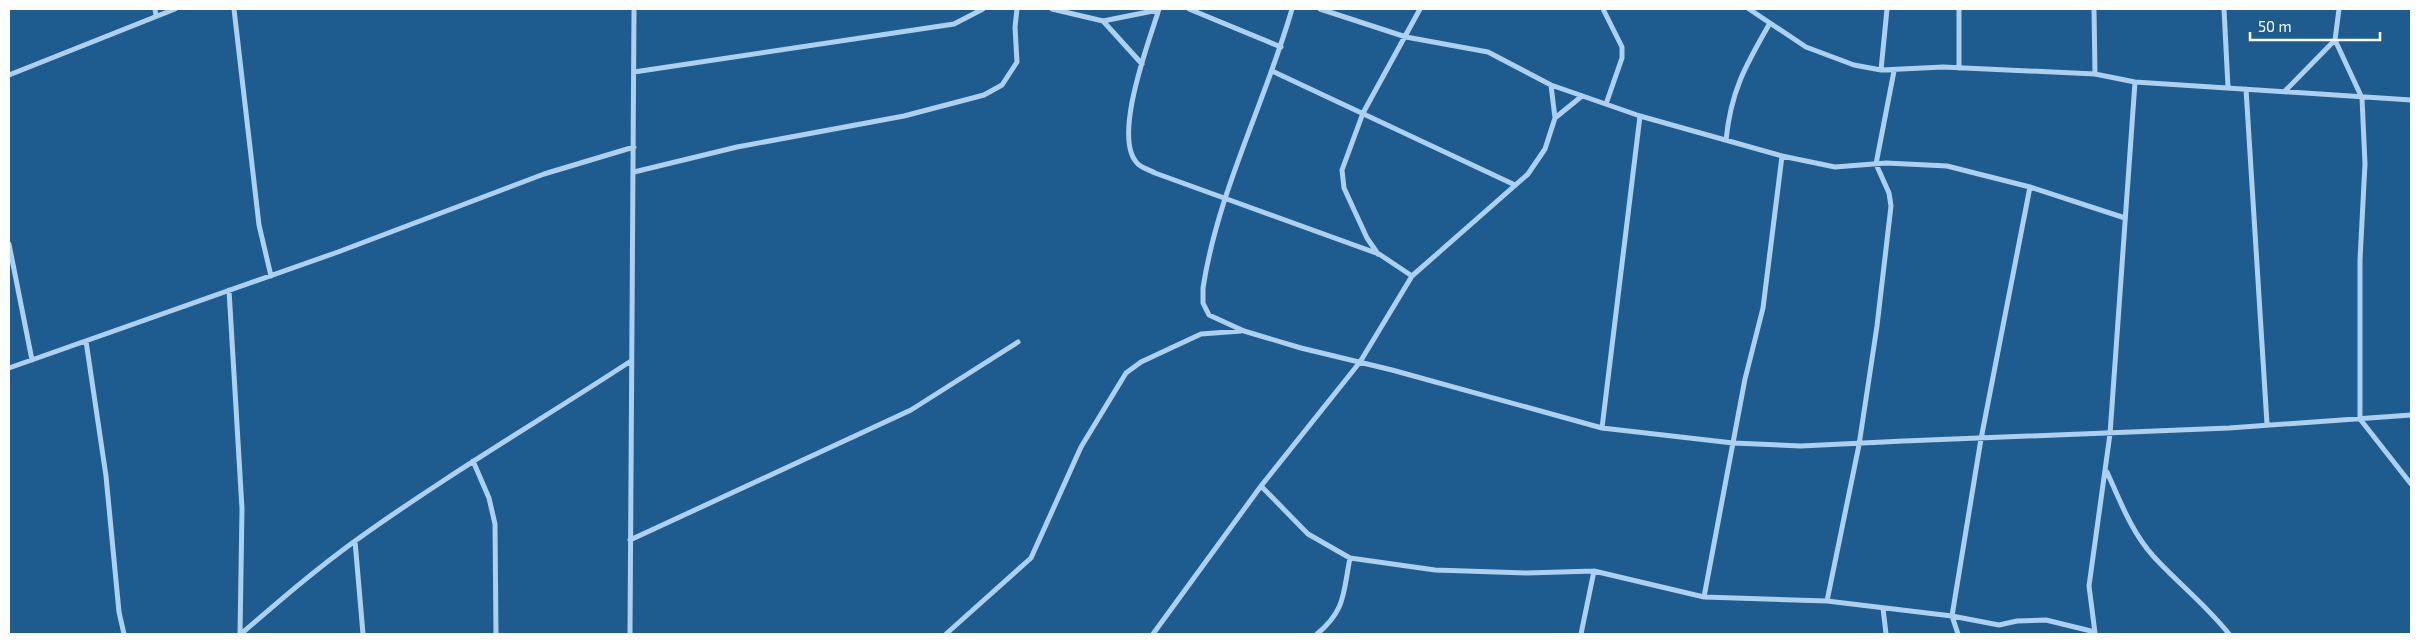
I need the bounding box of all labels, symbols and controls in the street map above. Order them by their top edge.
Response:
scale bar [2250,10,2380,42]
text: 50 m [2258,17,2292,35]

